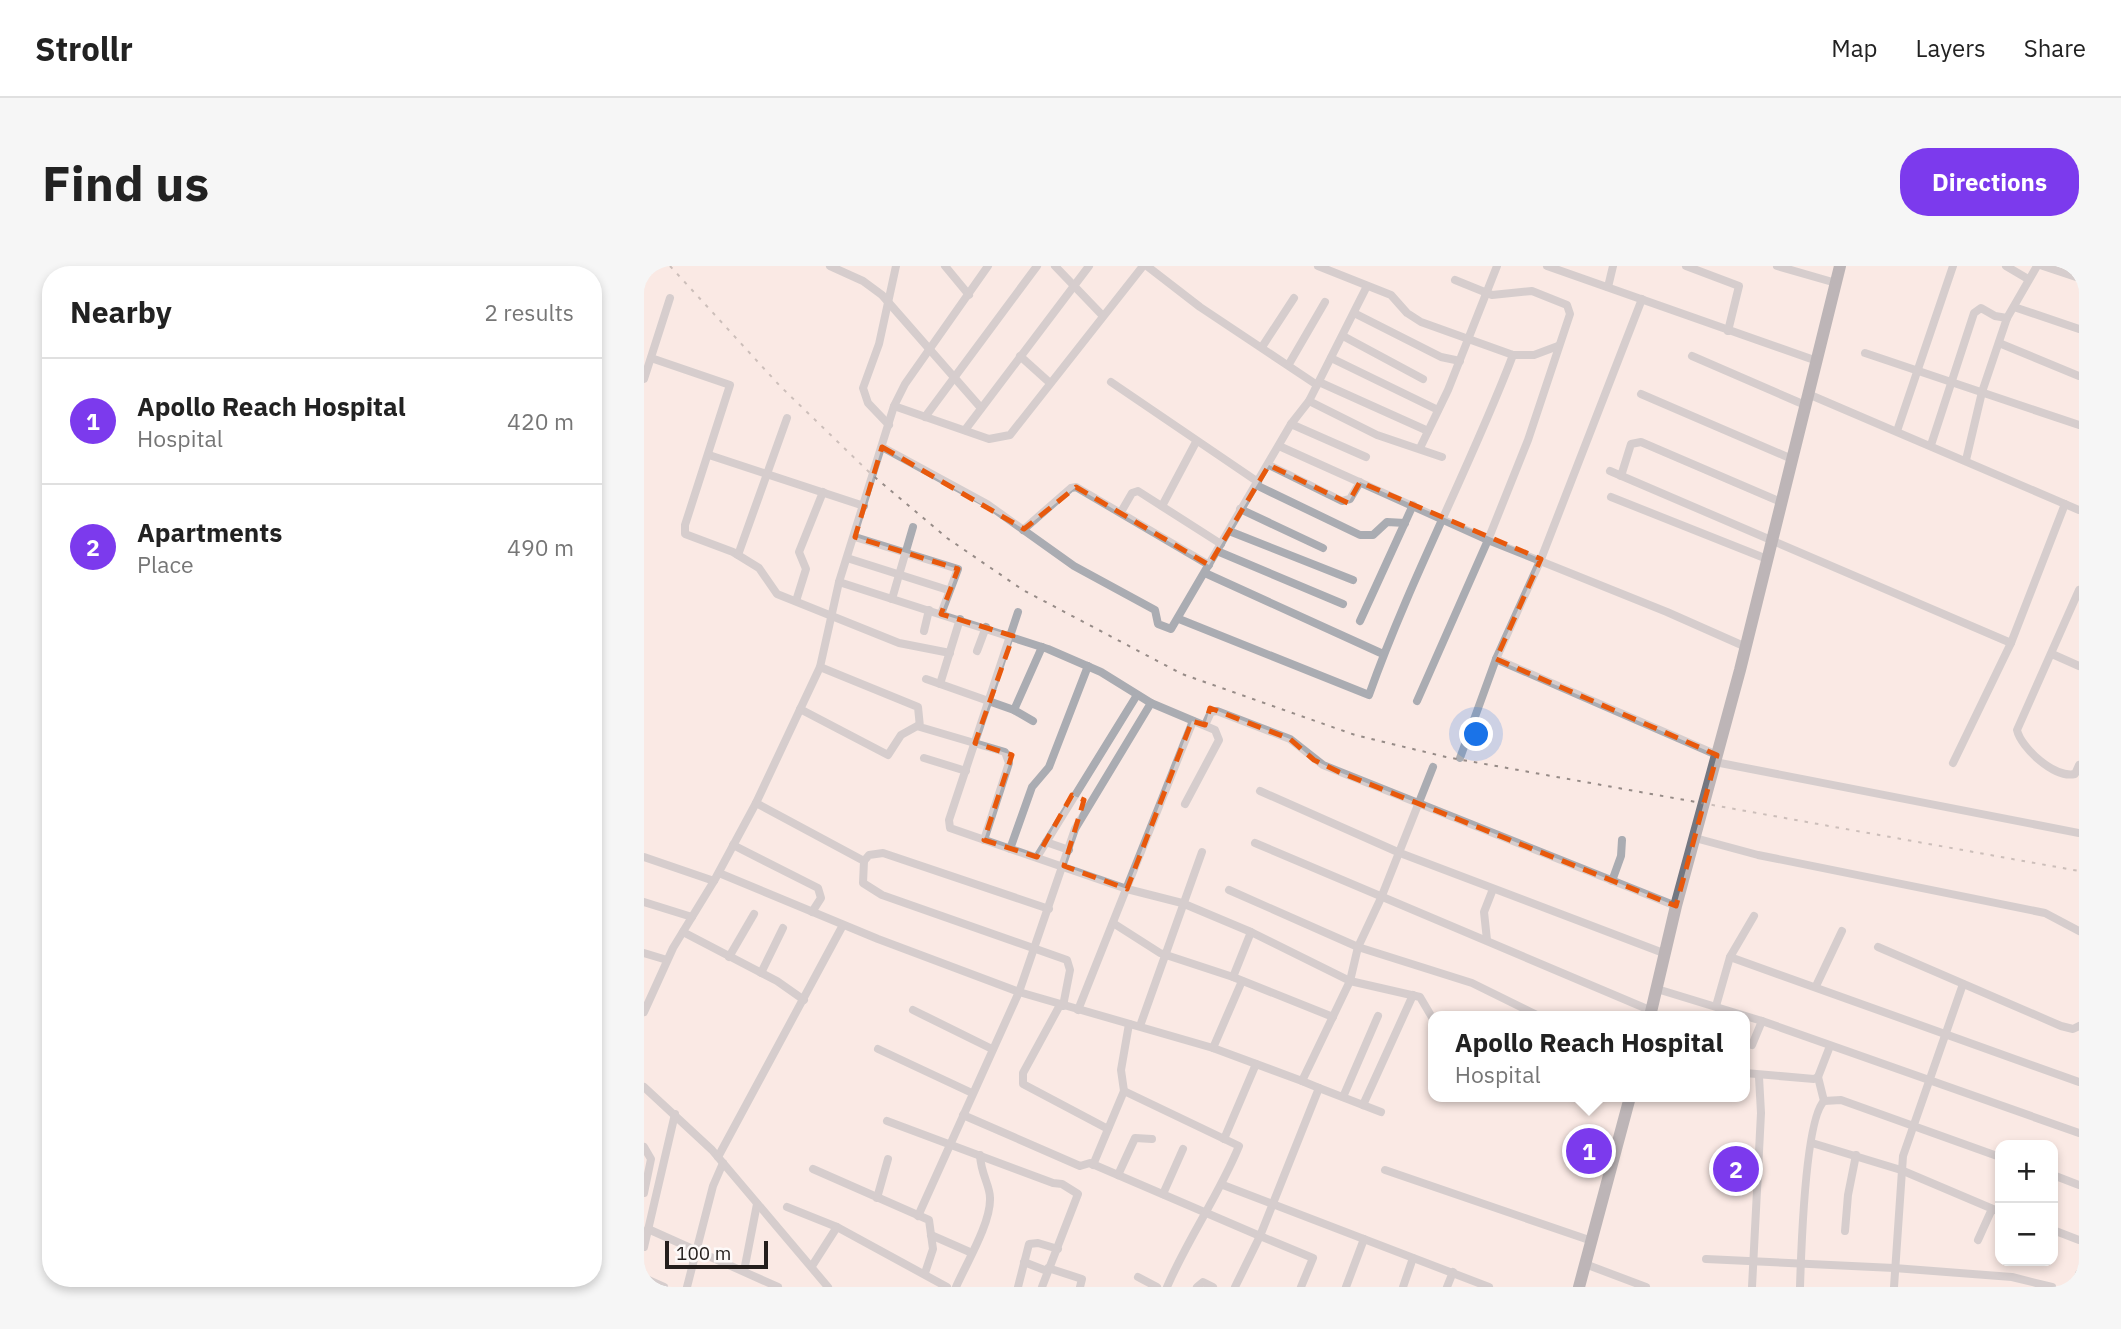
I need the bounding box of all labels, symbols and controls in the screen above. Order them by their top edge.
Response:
text: Strollr [35,27,133,70]
text: Map [1831,32,1878,64]
text: Layers [1916,32,1986,64]
text: Share [2024,32,2086,64]
button: Directions [1900,148,2079,216]
text: Find us [42,151,209,214]
text: Nearby [70,292,172,331]
text: 2 results [484,297,574,327]
text: Apollo Reach Hospital [137,389,406,423]
text: 1 [86,406,100,436]
text: 420 m [507,406,574,436]
text: Hospital [137,423,223,453]
text: Apartments [137,515,282,549]
text: 2 [86,532,100,562]
text: 490 m [507,532,574,562]
text: Place [137,549,194,579]
your location [1459,717,1493,751]
popup [1428,1011,1750,1102]
text: Apollo Reach Hospital [1455,1025,1723,1059]
text: Hospital [1455,1059,1541,1089]
pin: 1 [1566,1125,1612,1177]
map controls [1995,1140,2058,1266]
button: + [1995,1140,2058,1203]
pin: 2 [1713,1143,1759,1195]
button: − [1995,1203,2058,1266]
scale bar [665,1238,768,1270]
text: 100 m [676,1241,731,1265]

